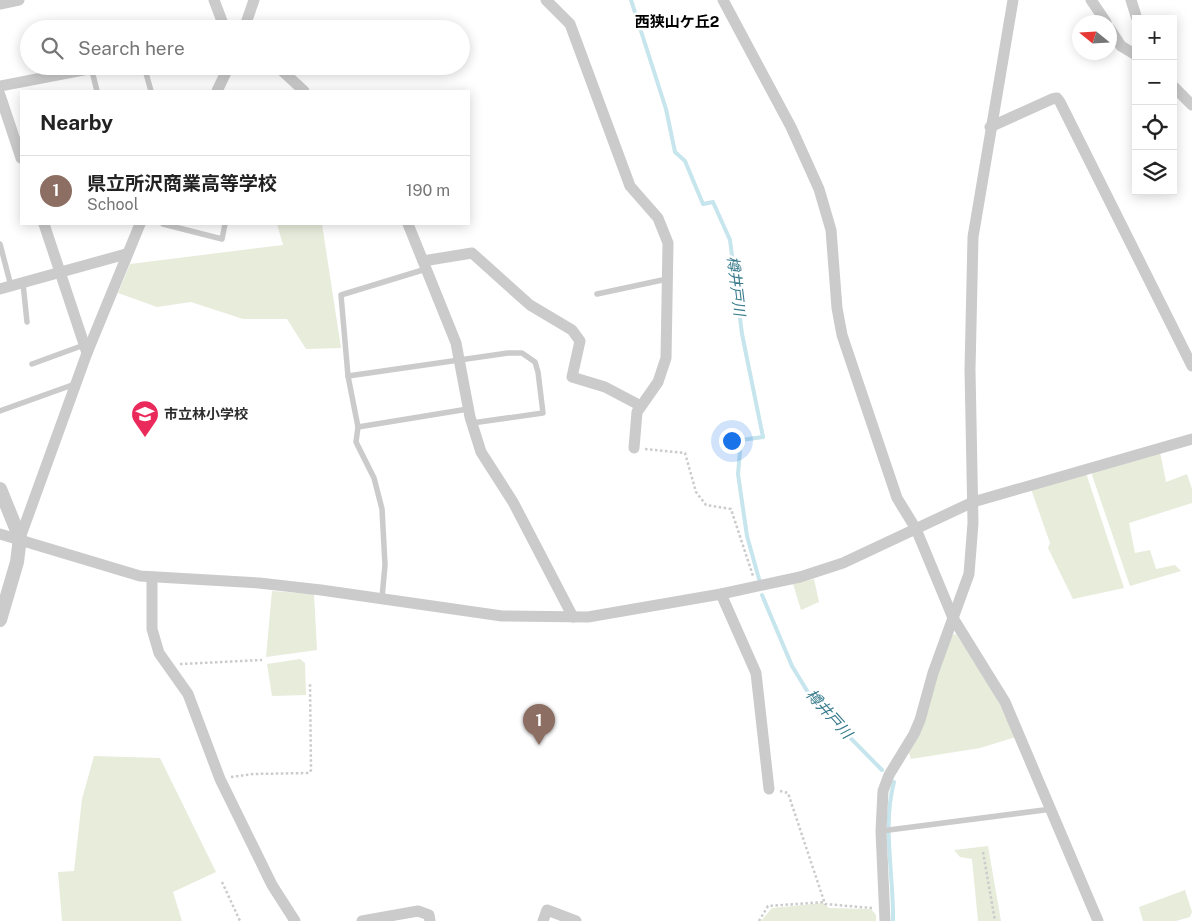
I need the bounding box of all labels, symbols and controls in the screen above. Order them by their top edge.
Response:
district label: 西狭山ケ丘2 [635,13,719,30]
north arrow [1072,15,1117,60]
map controls [1132,15,1177,195]
button: + [1132,15,1177,60]
search box [20,20,470,75]
icon: search [38,34,66,62]
text: Search here [78,37,185,59]
button: − [1132,60,1177,105]
button: locate [1132,105,1177,150]
text: Nearby [40,110,113,135]
button: layers [1132,150,1177,195]
text: 県立所沢商業高等学校 [87,172,277,194]
text: 1 [53,181,59,200]
text: 190 m [406,181,450,200]
text: School [87,195,138,214]
water label: 樽井戸川 [724,255,749,319]
school or university icon: 市立林小学校 [130,399,160,438]
place label: 市立林小学校 [164,406,248,422]
your location [719,428,745,454]
water label: 樽井戸川 [803,686,857,743]
pin: 1 [523,704,555,745]

